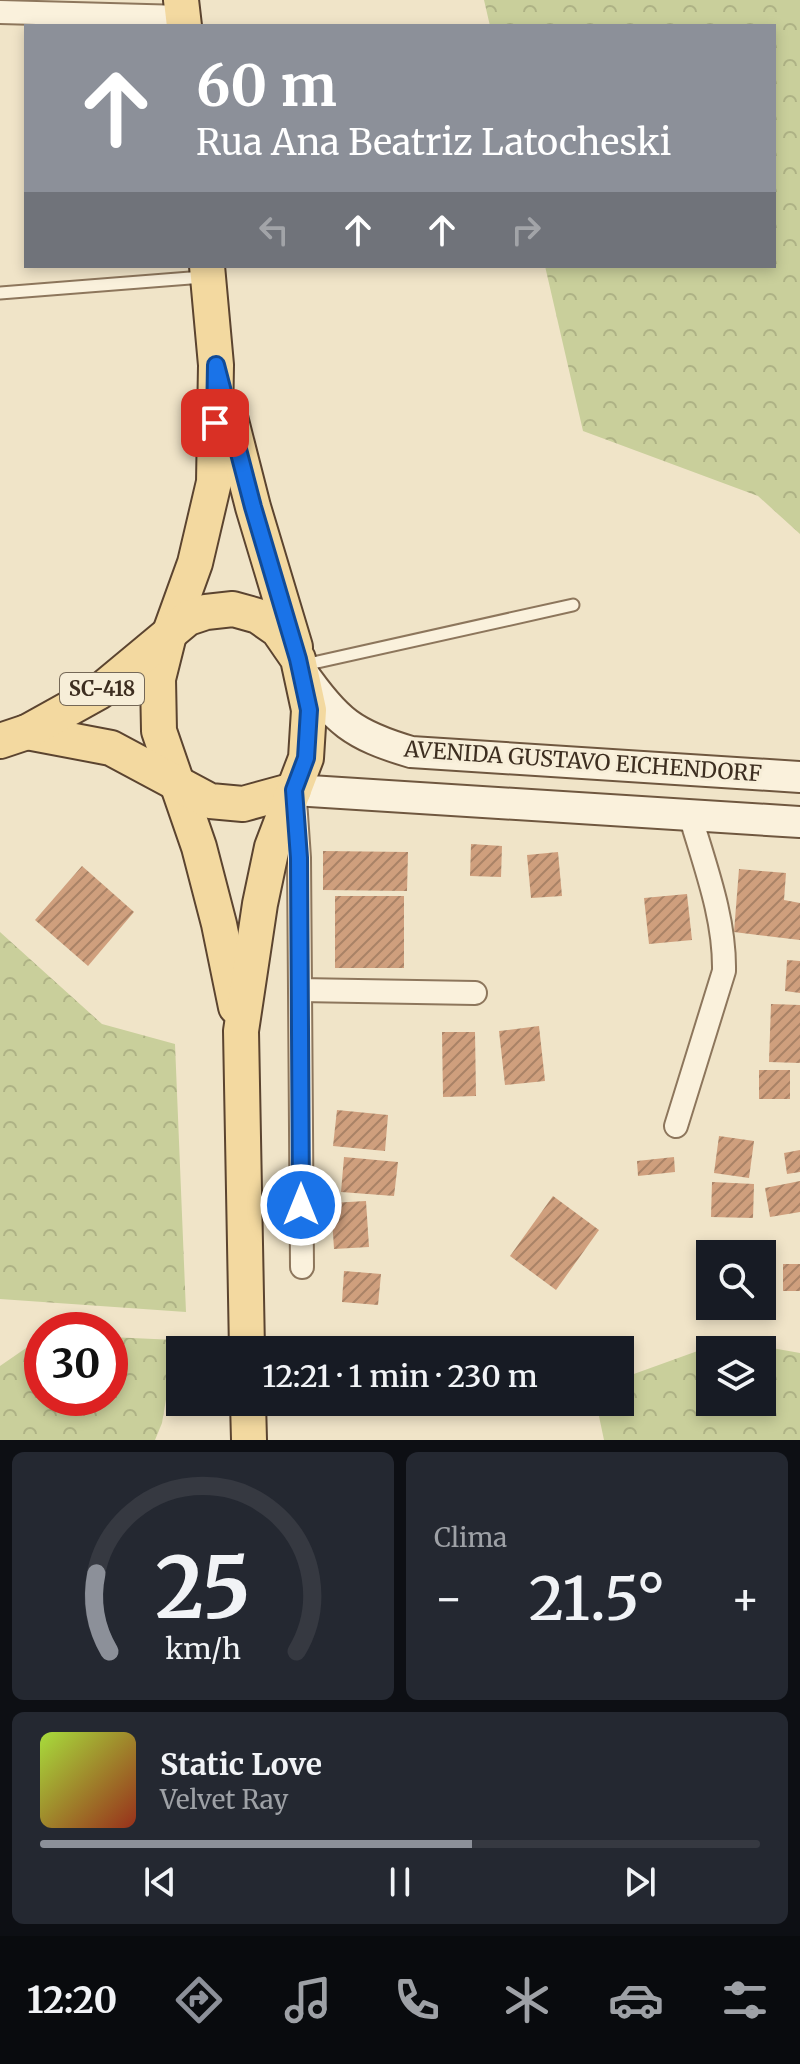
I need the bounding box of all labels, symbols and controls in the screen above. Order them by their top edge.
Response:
text: 60 m [196,51,337,121]
icon: ahead [64,56,168,160]
text: Rua Ana Beatriz Latocheski [196,120,671,165]
icon: left [252,208,296,252]
icon: ahead [336,208,380,252]
icon: ahead [420,208,464,252]
icon: right [504,208,548,252]
pin [181,389,249,457]
icon: arrive [193,401,237,445]
road number: SC-418 [60,673,144,705]
street label: AVENIDA GUSTAVO EICHENDORF [402,734,763,787]
position arrow [259,1163,343,1247]
map controls [696,1240,776,1416]
button: search [696,1240,776,1320]
speed limit sign: 30 [24,1312,128,1416]
button: layers [696,1336,776,1416]
text: 12:21 · 1 min · 230 m [262,1357,538,1395]
text: Clima [434,1521,507,1554]
text: 25 [155,1536,251,1641]
text: 21.5° [529,1561,665,1636]
text: − [434,1571,463,1626]
text: + [731,1571,760,1626]
text: km/h [165,1631,241,1667]
text: Static Love [160,1745,322,1783]
text: Velvet Ray [160,1783,288,1816]
icon: previous [138,1860,182,1904]
icon: pause [378,1860,422,1904]
icon: next [618,1860,662,1904]
icon: directions [171,1972,227,2028]
icon: music [280,1972,336,2028]
icon: phone [389,1972,445,2028]
icon: climate [499,1972,555,2028]
icon: car [608,1972,664,2028]
icon: filters [717,1972,773,2028]
text: 12:20 [27,1978,117,2023]

